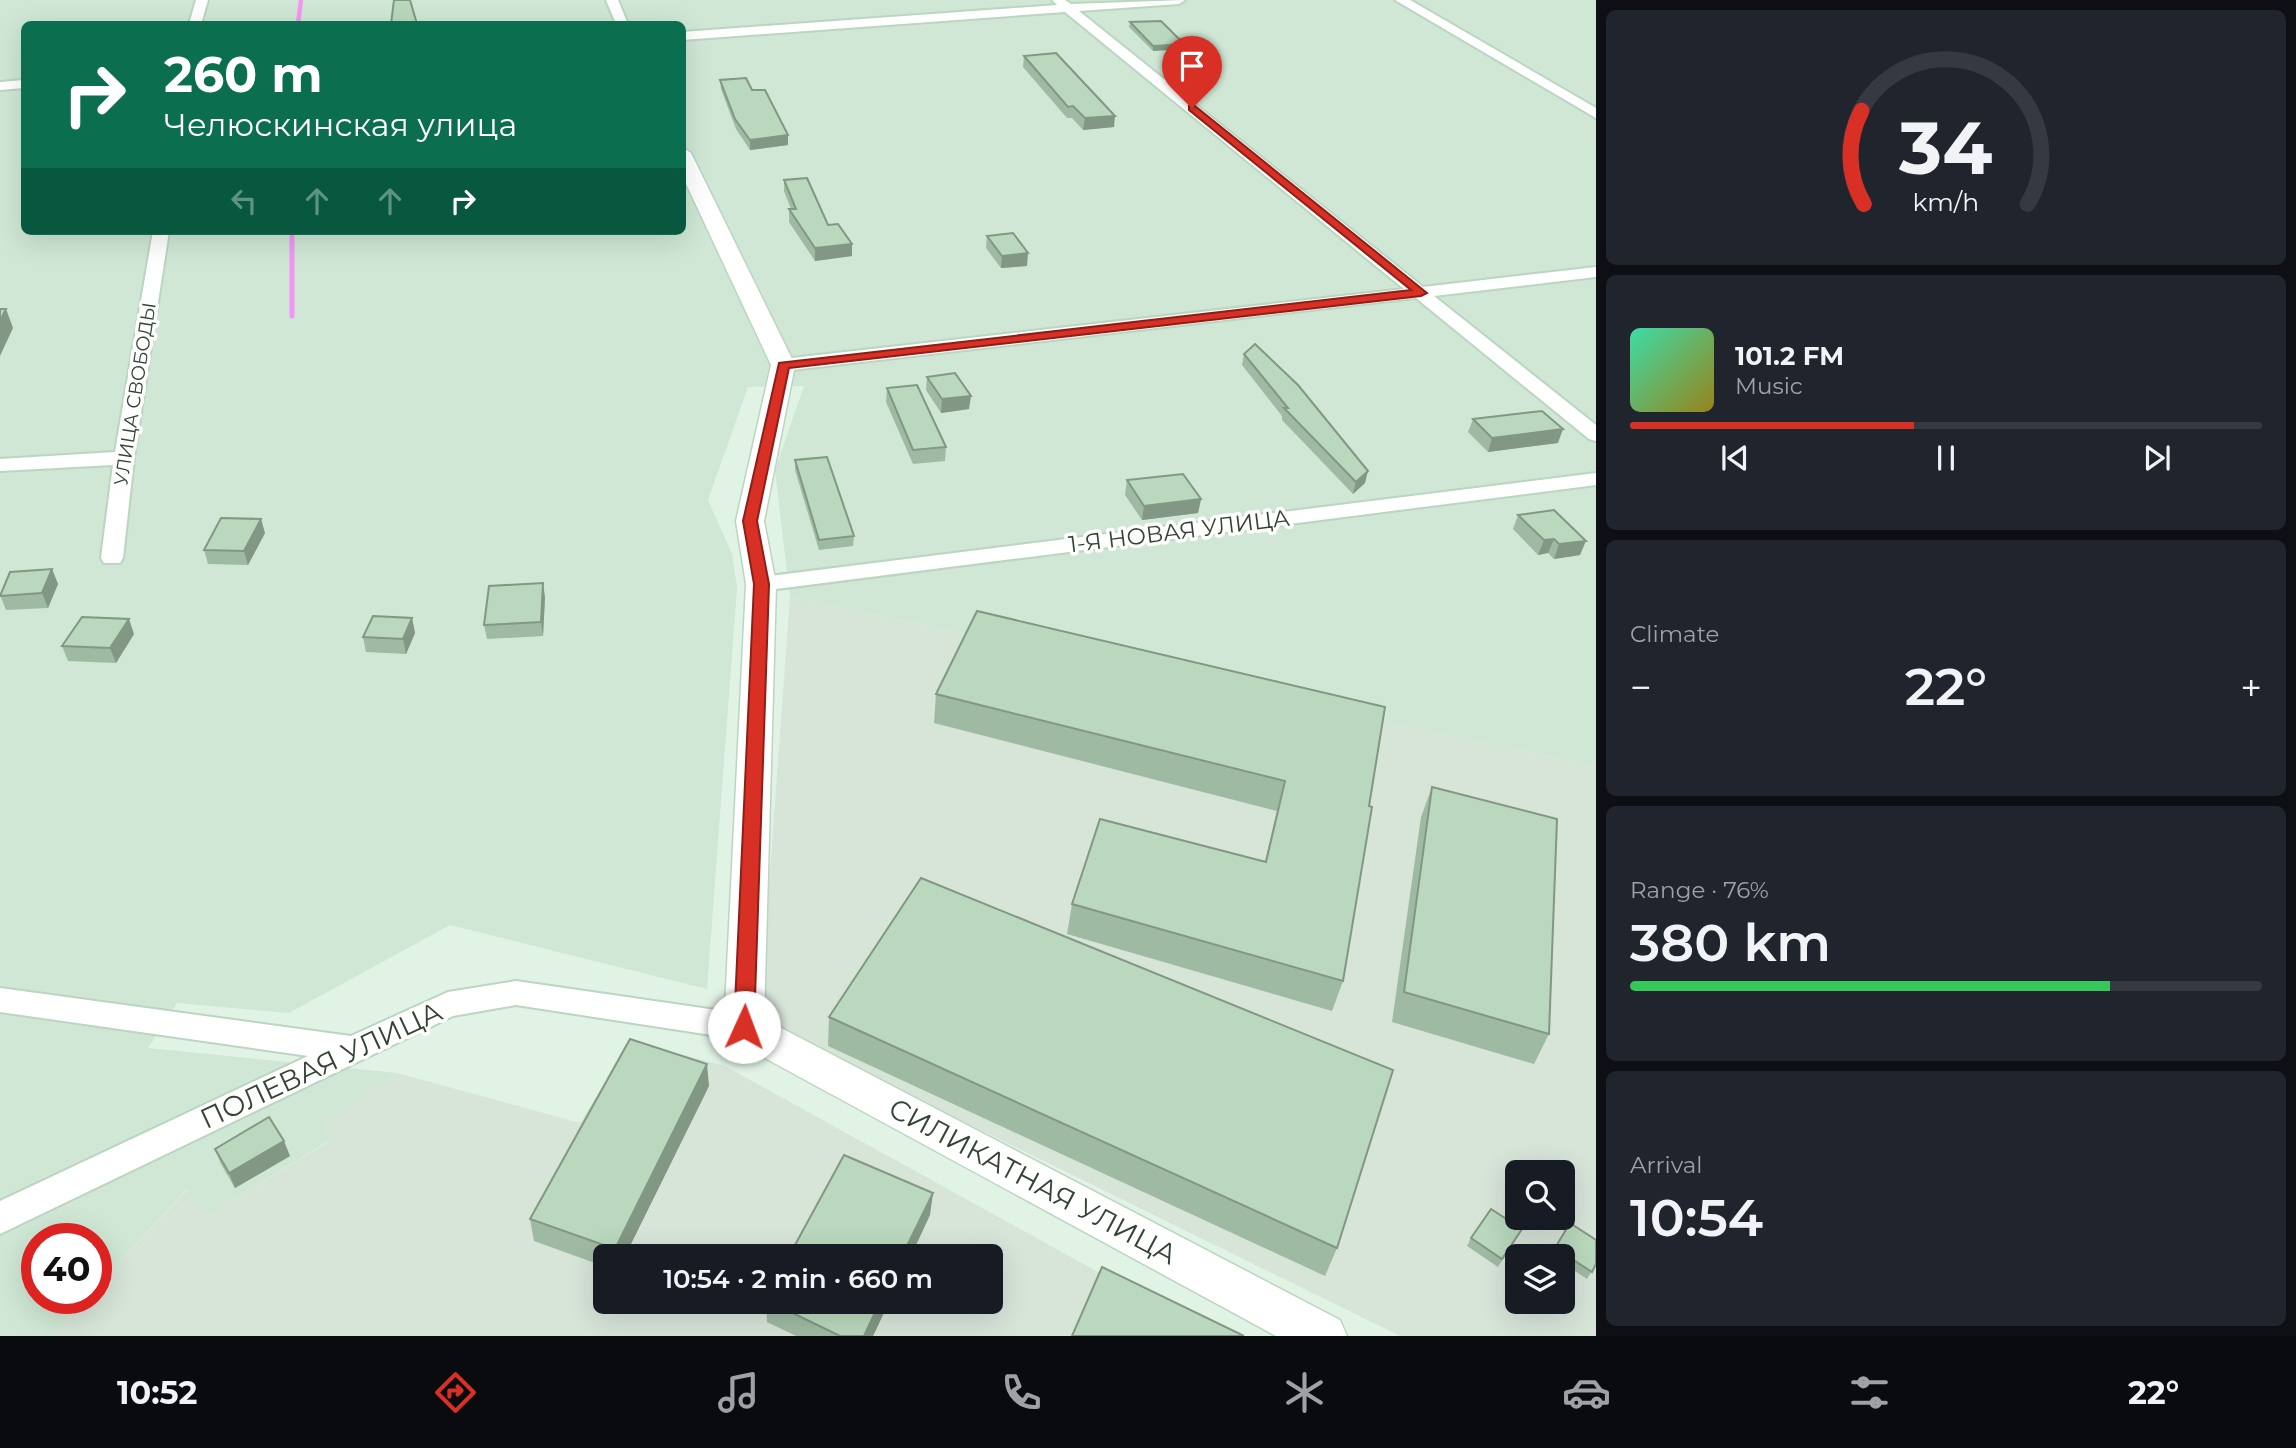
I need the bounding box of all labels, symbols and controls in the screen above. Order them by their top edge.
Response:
pin [1162,36,1222,108]
text: 260 m [164,45,323,104]
icon: arrive [1173,47,1211,85]
icon: right [49,49,140,140]
text: 34 [1898,104,1993,192]
text: Челюскинская улица [164,105,517,144]
icon: left [225,182,263,220]
icon: ahead [298,182,336,220]
icon: ahead [371,182,409,220]
icon: right [444,182,482,220]
text: km/h [1913,186,1979,216]
street label: УЛИЦА СВОБОДЫ [109,301,161,487]
text: 101.2 FM [1735,340,1844,372]
text: Music [1735,372,1803,400]
icon: previous [1716,439,1754,477]
icon: pause [1927,439,1965,477]
icon: next [2138,439,2176,477]
street label: 1-Я НОВАЯ УЛИЦА [1067,504,1291,558]
text: Climate [1630,620,1719,648]
text: 22° [1905,655,1987,718]
text: − [1630,664,1652,711]
text: + [2240,664,2262,711]
text: Range · 76% [1630,876,1769,904]
text: 380 km [1630,911,1831,974]
position arrow [707,990,781,1064]
street label: ПОЛЕВАЯ УЛИЦА [195,994,447,1136]
street label: СИЛИКАТНАЯ УЛИЦА [883,1091,1183,1271]
text: Arrival [1630,1151,1703,1179]
map controls [1505,1160,1575,1314]
button: search [1505,1160,1575,1230]
text: 10:54 [1630,1186,1763,1249]
speed limit sign: 40 [21,1223,112,1314]
button: layers [1505,1244,1575,1314]
text: 10:54 · 2 min · 660 m [663,1263,933,1295]
icon: directions [431,1368,480,1417]
icon: music [714,1368,763,1417]
icon: phone [997,1368,1046,1417]
icon: climate [1280,1368,1329,1417]
icon: car [1562,1368,1611,1417]
icon: filters [1845,1368,1894,1417]
text: 10:52 [117,1373,197,1412]
text: 22° [2128,1373,2179,1412]

